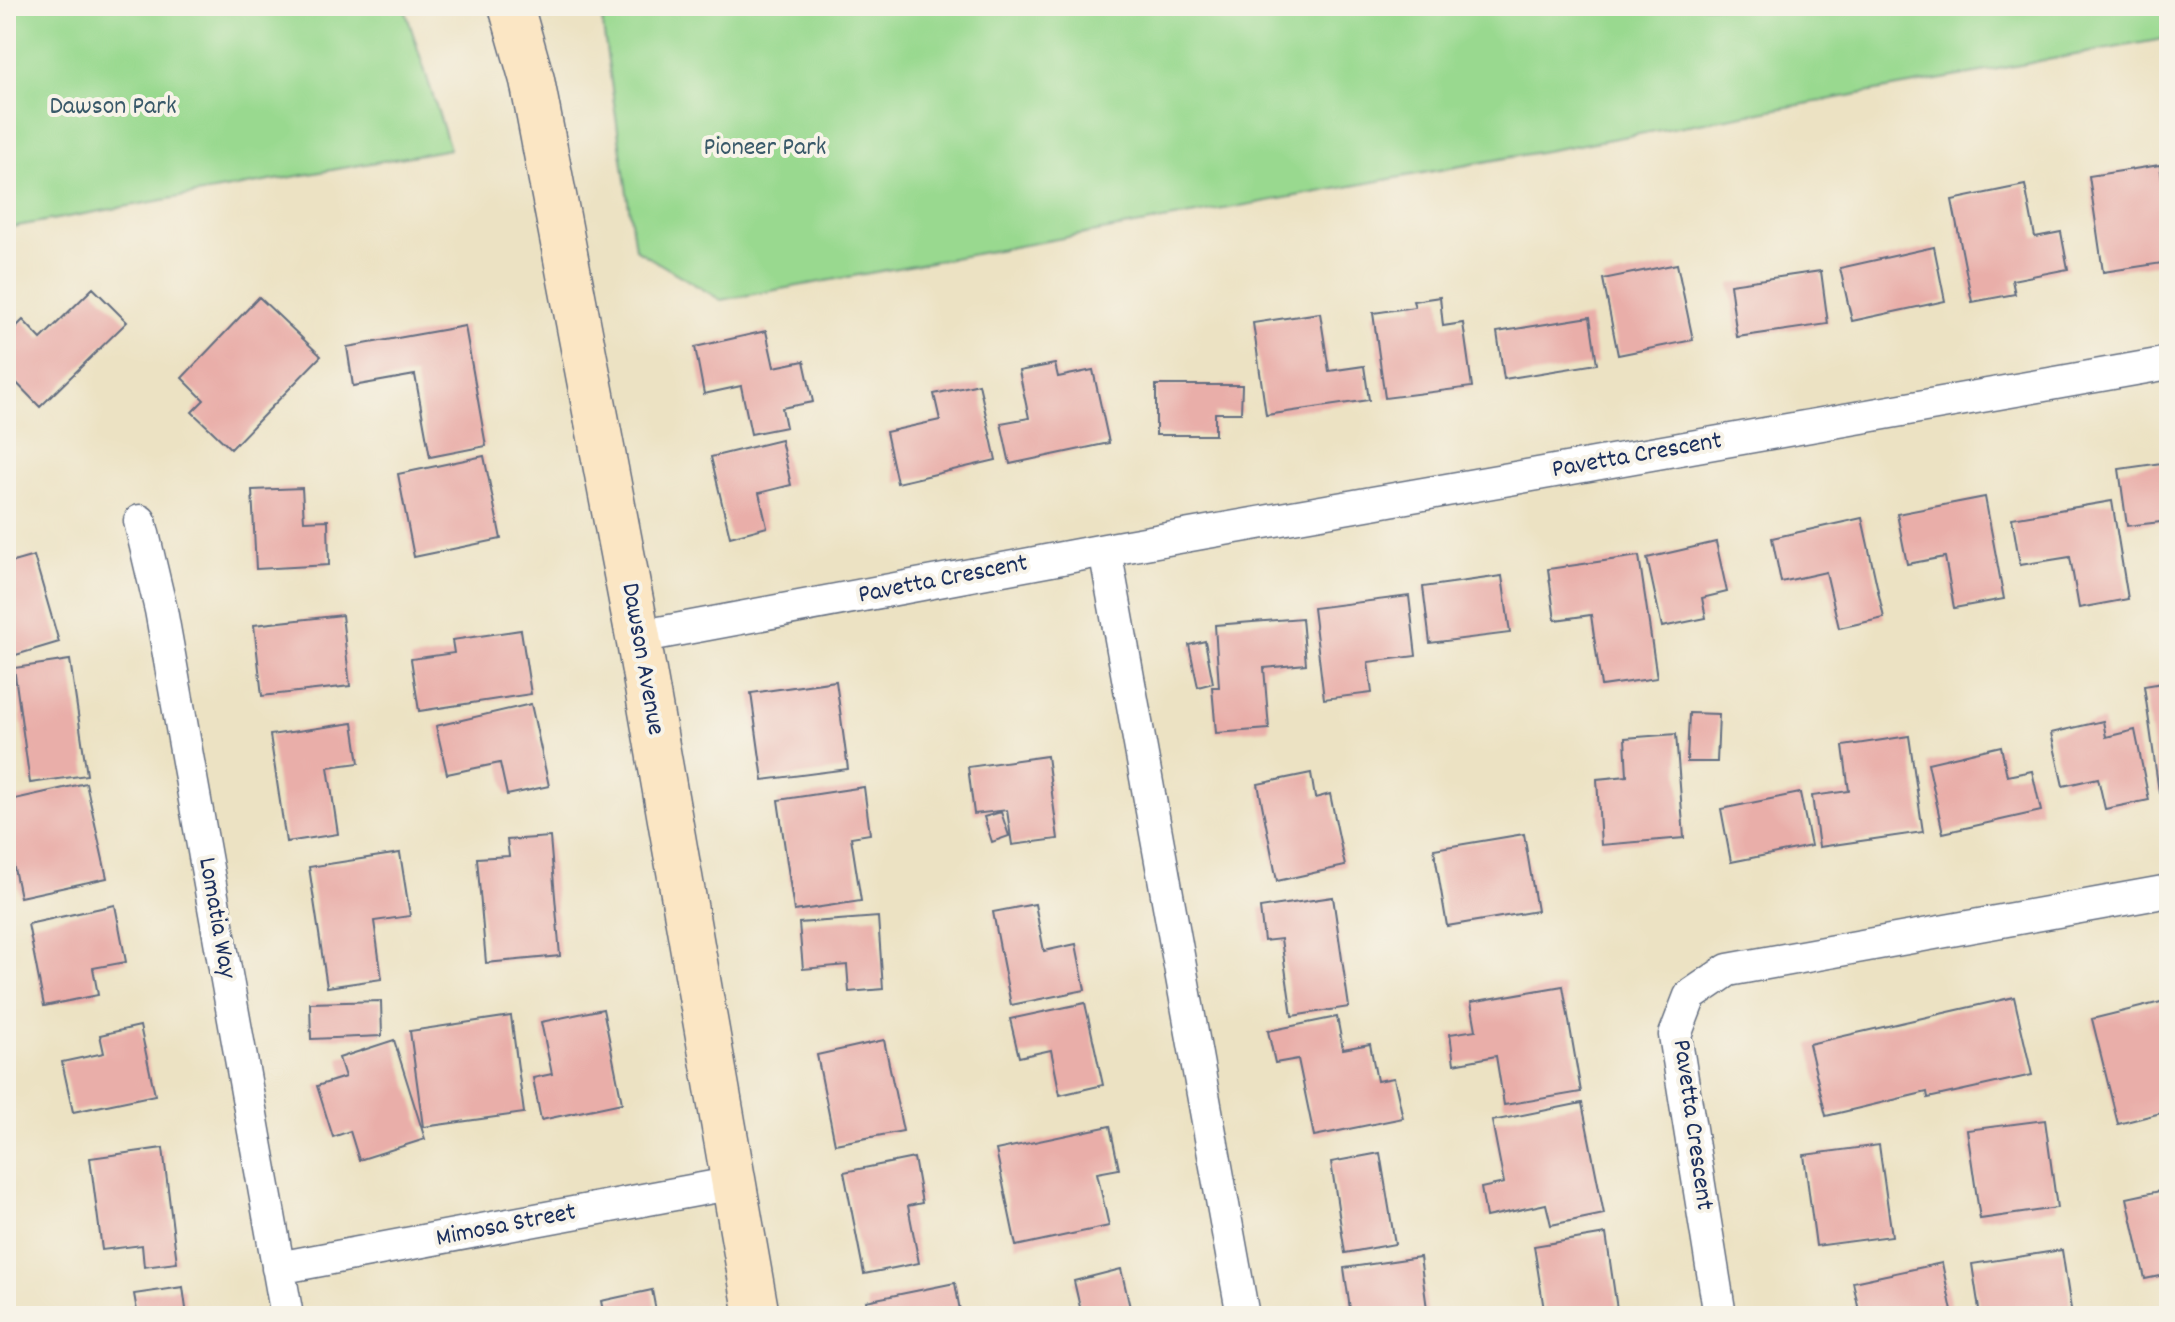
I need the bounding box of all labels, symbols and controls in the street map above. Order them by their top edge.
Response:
park label: Dawson Park [49,89,177,126]
park label: Pioneer Park [704,130,826,167]
street label: Pavetta Crescent [1549,423,1725,489]
street label: Pavetta Crescent [855,545,1031,615]
street label: Dawson Avenue [610,580,674,738]
street label: Lomatia Way [187,855,245,982]
street label: Pavetta Crescent [1662,1037,1722,1213]
street label: Mimosa Street [433,1194,579,1258]

